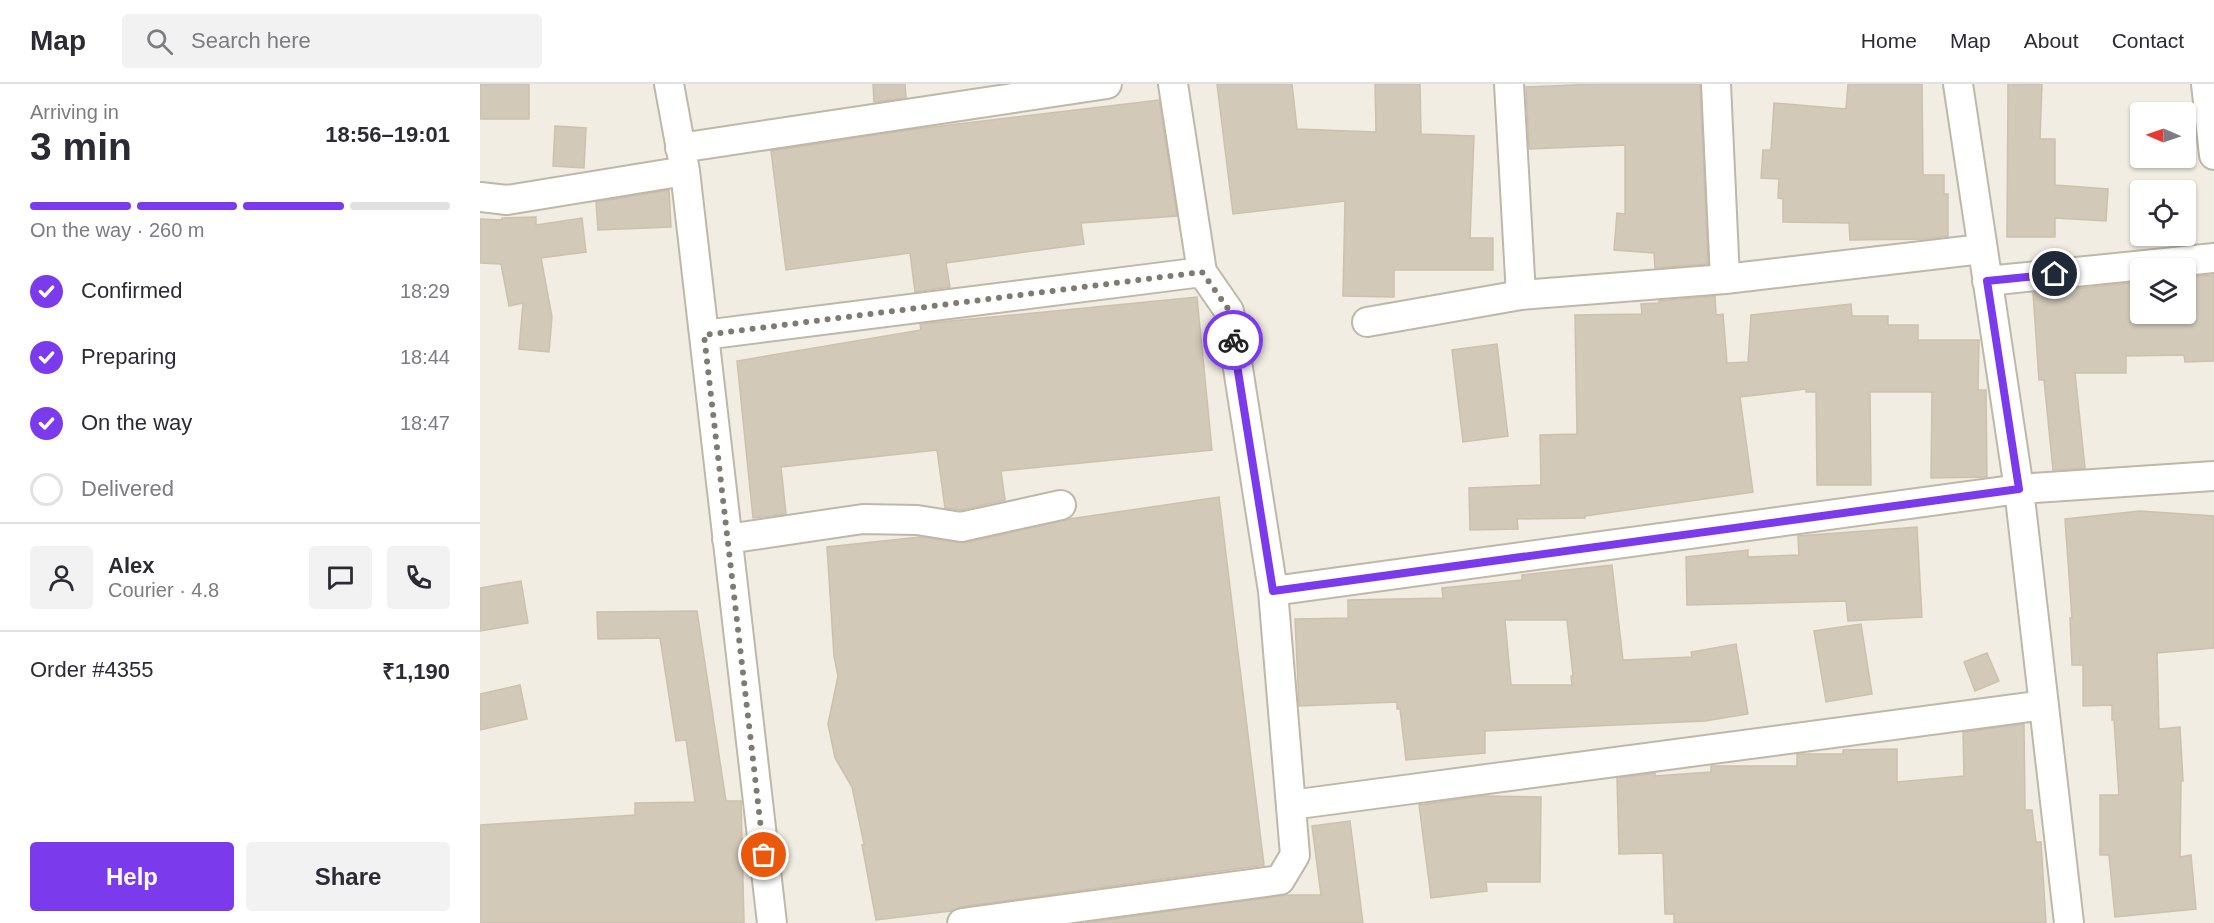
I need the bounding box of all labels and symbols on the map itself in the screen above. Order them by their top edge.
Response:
north arrow [2130,102,2196,168]
pin [2029,248,2080,299]
courier [1203,310,1263,370]
pin [738,829,789,880]

